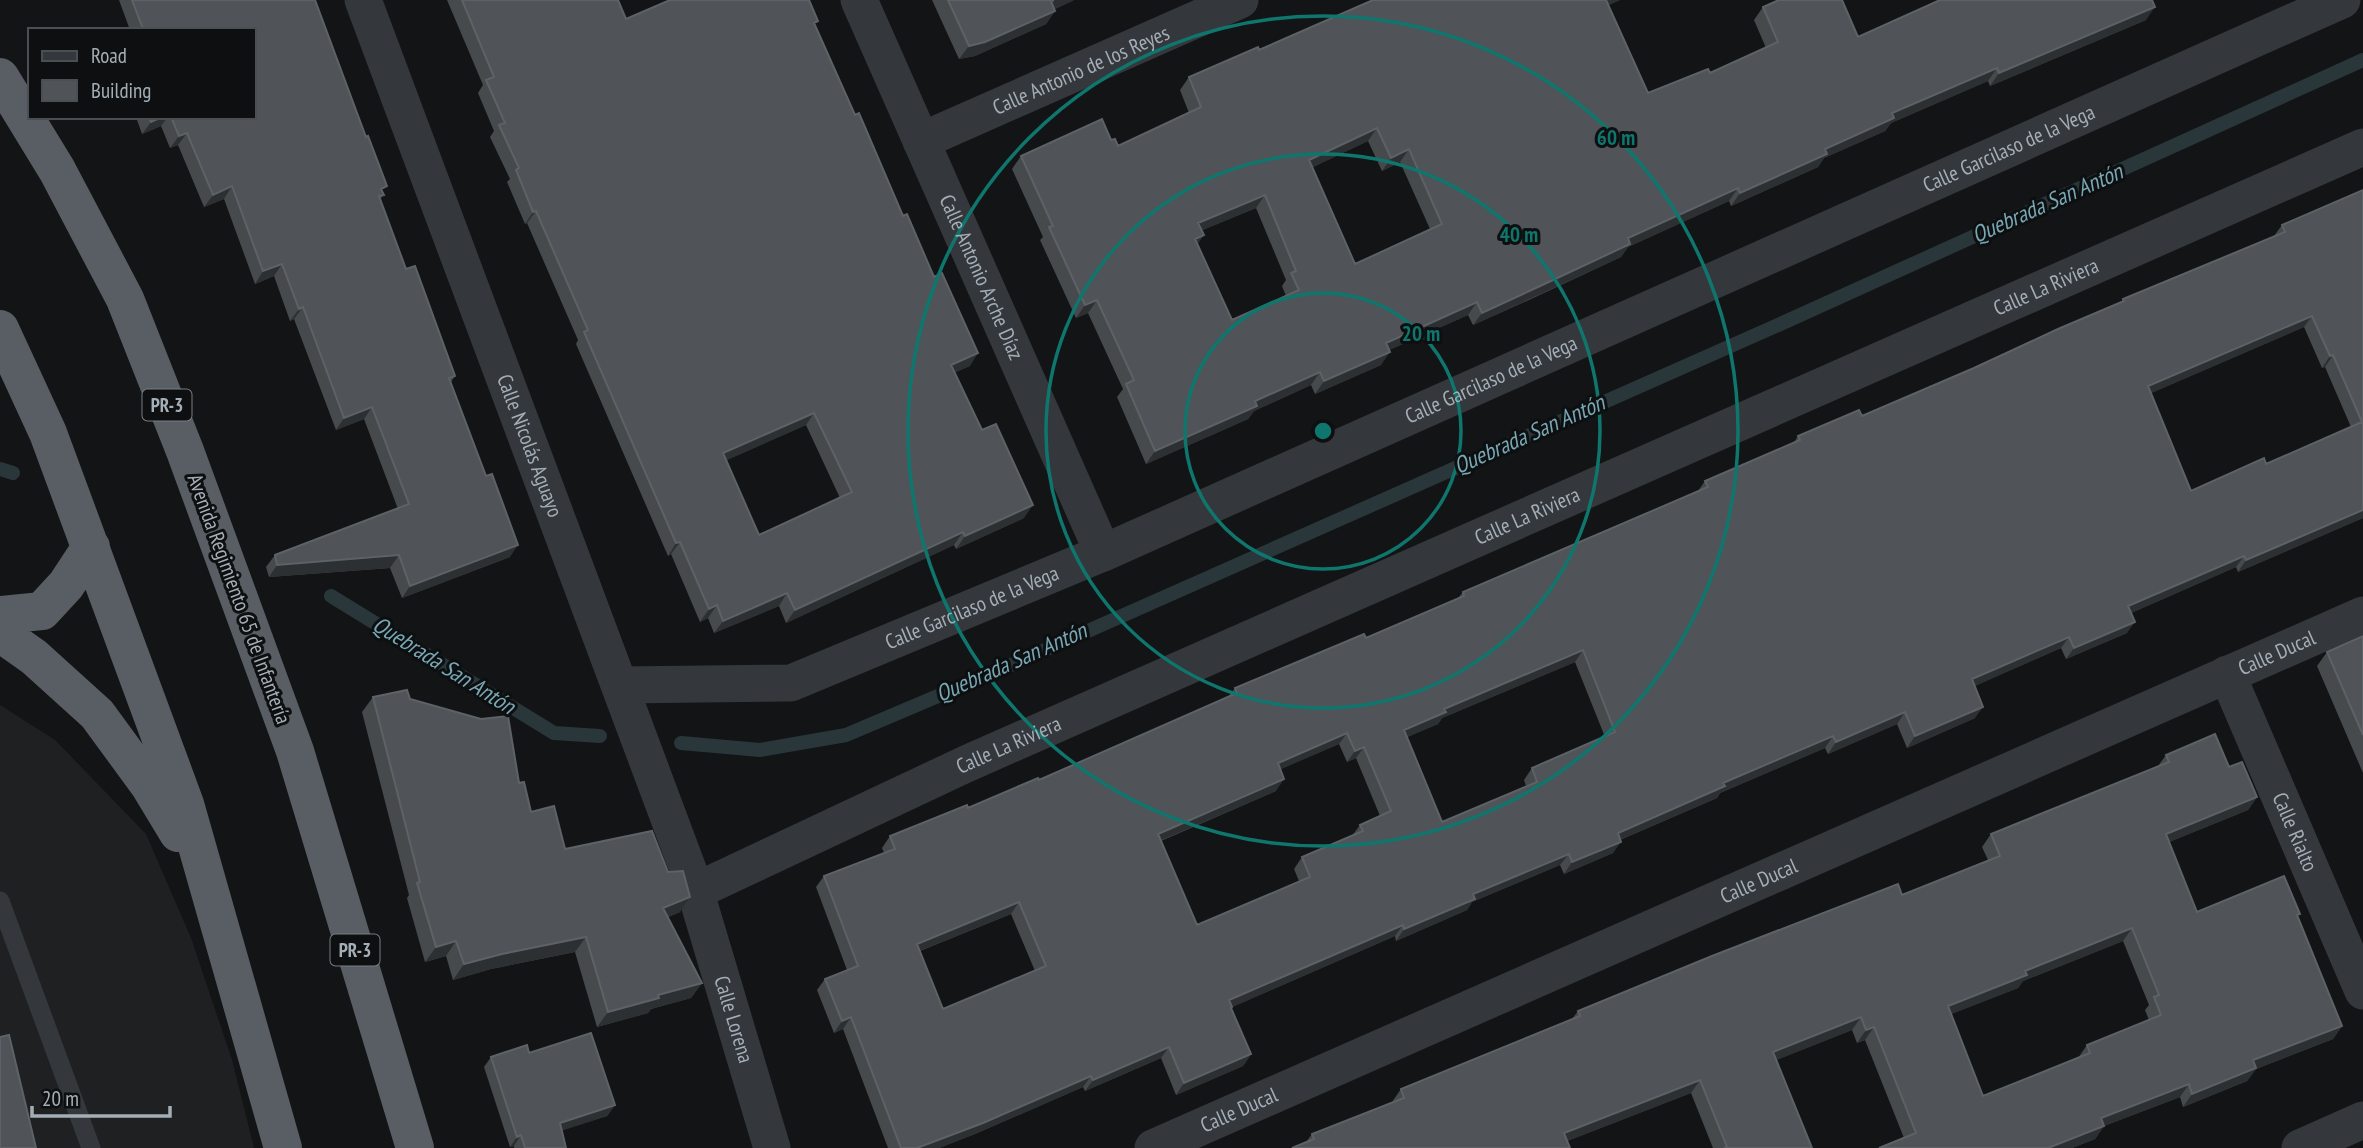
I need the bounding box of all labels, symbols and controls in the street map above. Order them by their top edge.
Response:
street label: Calle Antonio de los Reyes [988,19,1173,121]
legend [28,28,256,119]
text: Road [91,42,127,69]
text: Building [91,77,151,104]
street label: Calle Garcilaso de la Vega [1918,98,2099,198]
text: 60 m [1597,124,1635,151]
water label: Quebrada San Antón [1967,156,2129,249]
street label: Calle Antonio Arche Díaz [934,190,1030,364]
text: 40 m [1500,221,1538,248]
street label: Calle La Riviera [1989,252,2103,322]
text: 20 m [1402,320,1440,347]
street label: Calle Garcilaso de la Vega [1401,329,1581,429]
street label: Calle Nicolás Aguayo [491,371,569,521]
water label: Quebrada San Antón [1449,387,1611,480]
road number: PR-3 [142,390,192,420]
centre of rings [1311,419,1335,443]
street label: Avenida Regimiento 65 de Infantería [182,470,297,728]
street label: Calle La Riviera [1470,481,1584,551]
street label: Calle Garcilaso de la Vega [881,559,1062,655]
water label: Quebrada San Antón [368,609,522,721]
water label: Quebrada San Antón [931,615,1093,708]
street label: Calle Ducal [2234,624,2319,681]
street label: Calle La Riviera [951,710,1065,780]
street label: Calle Rialto [2266,788,2324,876]
street label: Calle Ducal [1716,852,1802,909]
road number: PR-3 [330,934,380,966]
street label: Calle Lorena [708,972,760,1066]
scale bar [32,1074,170,1118]
street label: Calle Ducal [1196,1081,1282,1138]
text: 20 m [42,1085,79,1112]

